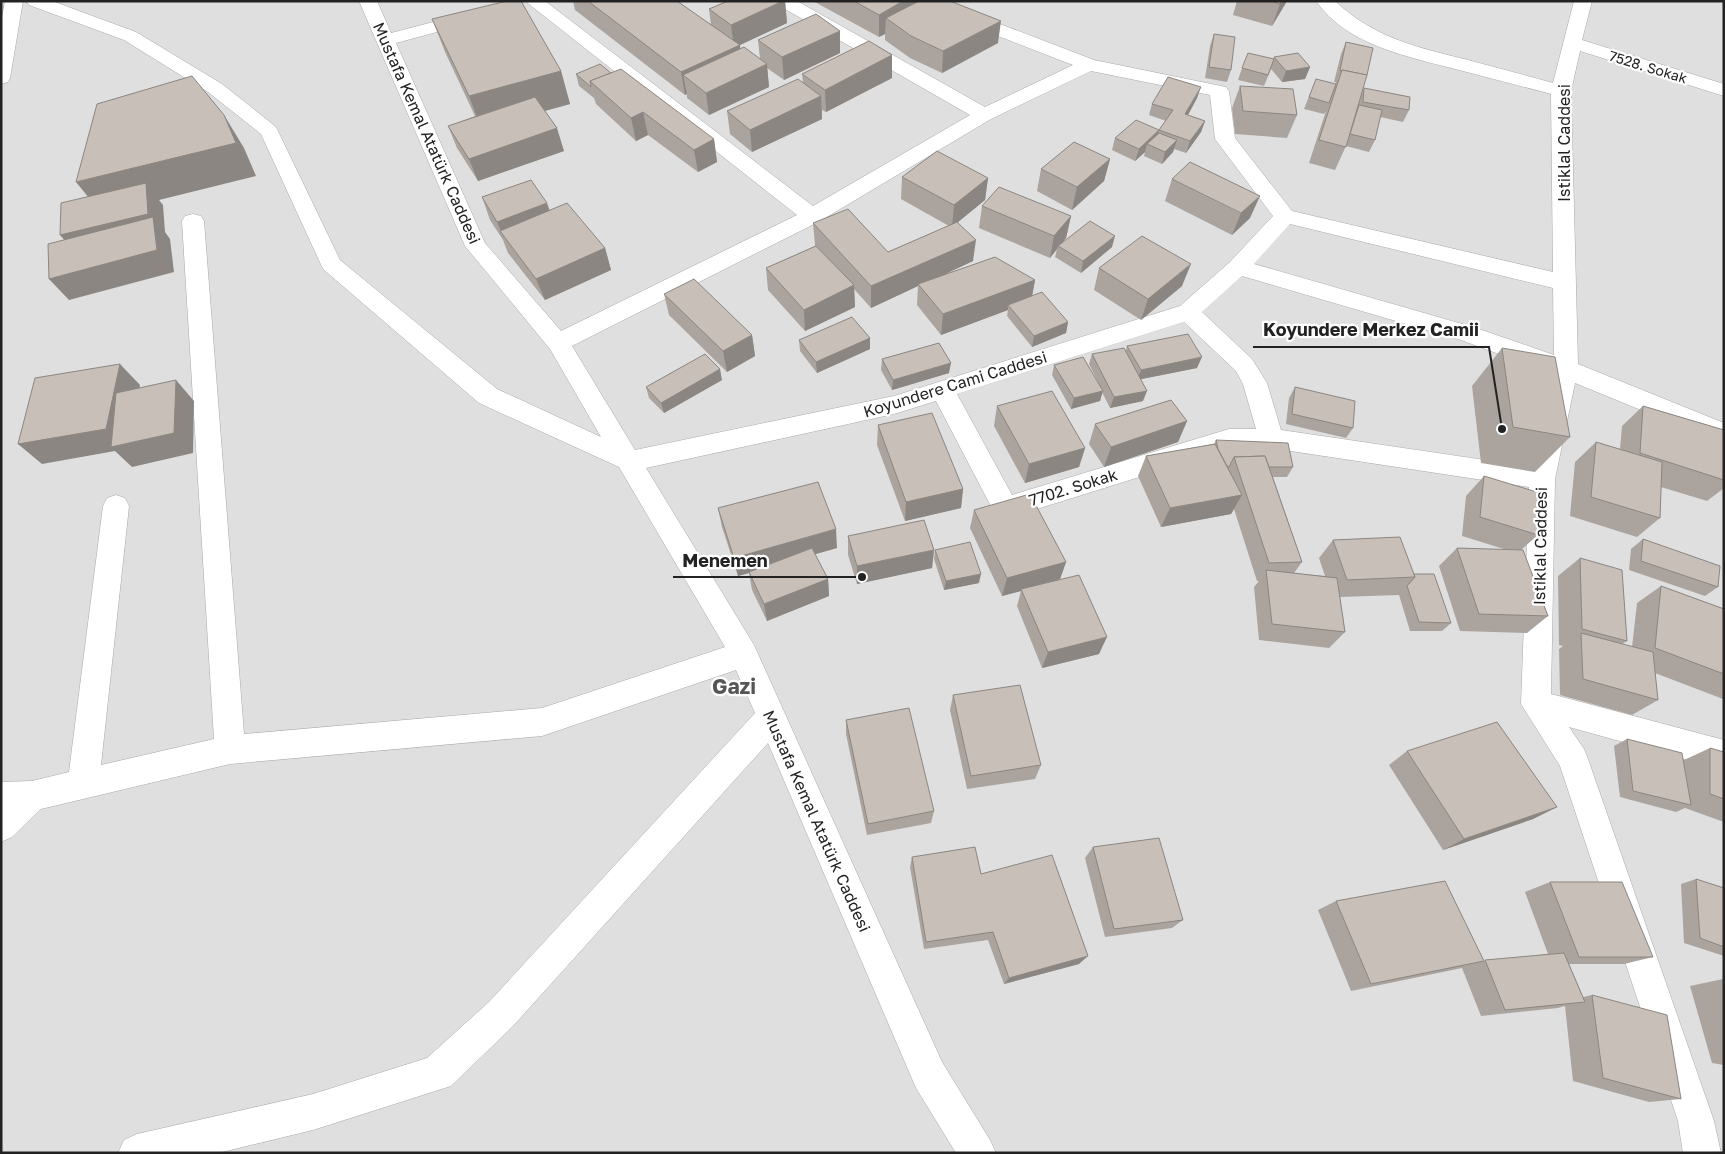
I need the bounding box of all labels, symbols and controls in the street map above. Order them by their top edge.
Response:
street label: Mustafa Kemal Atatürk Caddesi [369,19,485,247]
street label: 7528. Sokak [1607,47,1689,86]
street label: Istiklal Caddesi [1554,84,1574,202]
callout: Koyundere Merkez Camii [1253,314,1489,347]
text: Koyundere Merkez Camii [1263,318,1479,340]
street label: Koyundere Cami Caddesi [861,347,1049,421]
street label: 7702. Sokak [1026,464,1120,510]
street label: Istiklal Caddesi [1529,487,1551,605]
callout: Menemen [673,544,778,577]
text: Menemen [682,549,768,571]
district label: Gazi [712,673,756,699]
street label: Mustafa Kemal Atatürk Caddesi [759,707,875,935]

